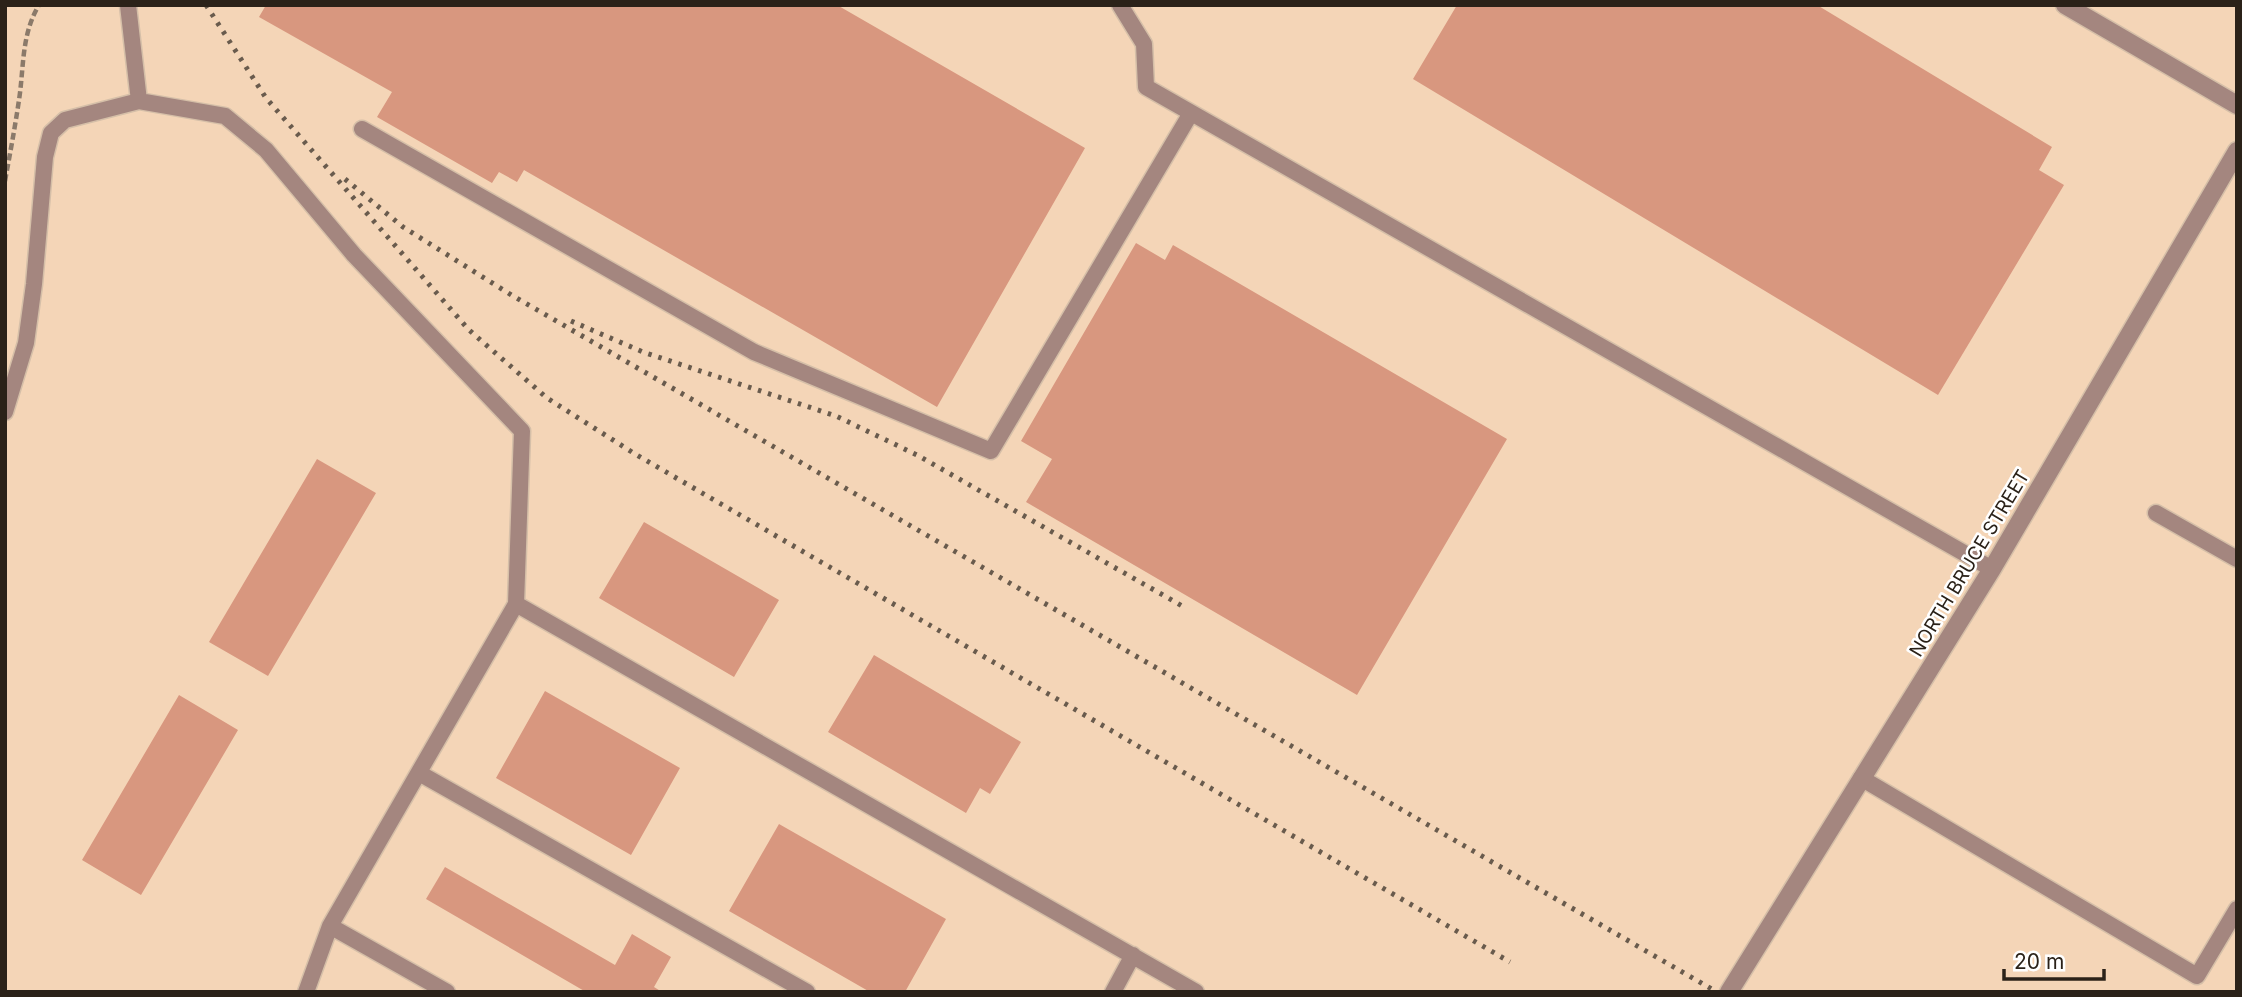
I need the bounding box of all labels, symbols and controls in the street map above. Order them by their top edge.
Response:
street label: NORTH BRUCE STREET [1904,466,2034,661]
scale bar [2004,937,2104,981]
text: 20 m [2014,949,2064,974]

